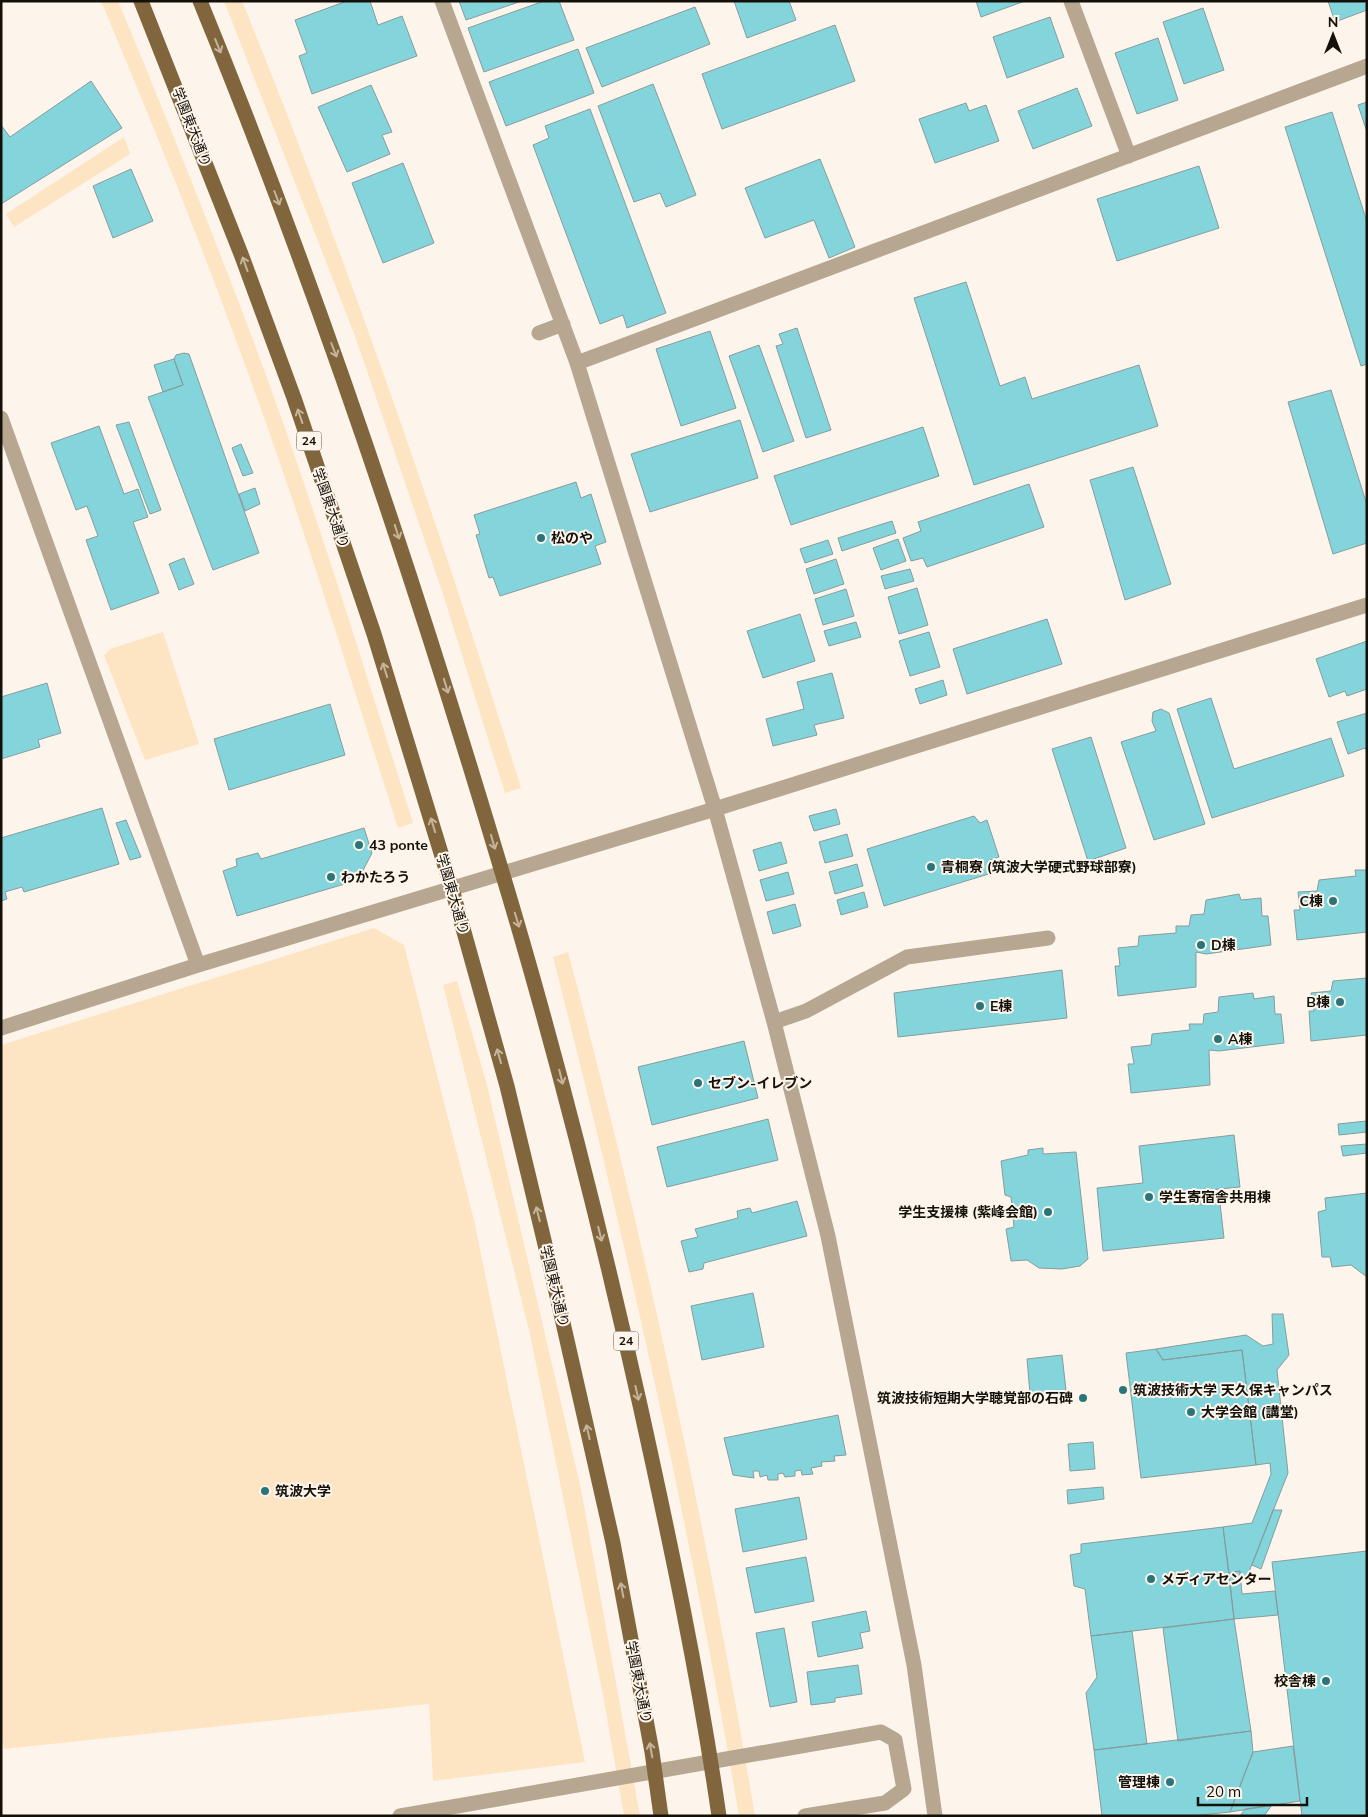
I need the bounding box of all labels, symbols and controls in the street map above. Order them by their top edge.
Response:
north arrow [1308,10,1358,60]
text: N [1328,13,1338,31]
one-way arrow [214,38,224,53]
street label: 学園東大通り [169,85,215,169]
one-way arrow [273,190,282,205]
one-way arrow [239,256,248,271]
one-way arrow [330,342,339,357]
one-way arrow [295,409,305,425]
road number: 24 [296,432,322,451]
street label: 学園東大通り [309,465,353,551]
one-way arrow [392,523,402,539]
place label: 松のや [551,529,593,547]
marker: 松のや [535,532,547,544]
one-way arrow [379,662,389,678]
one-way arrow [442,678,452,694]
one-way arrow [427,818,437,834]
one-way arrow [489,833,499,849]
place label: 43 ponte [369,836,428,854]
marker: 43 ponte [353,839,365,851]
street label: 学園東大通り [433,851,473,937]
place label: 青桐寮 (筑波大学硬式野球部寮) [941,858,1137,876]
marker: 青桐寮 (筑波大学硬式野球部寮) [925,861,937,873]
place label: わかたろう [341,868,410,886]
marker: わかたろう [325,871,337,883]
place label: C棟 [1299,892,1323,910]
marker: C棟 [1327,895,1339,907]
one-way arrow [512,912,522,928]
place label: D棟 [1211,936,1236,954]
marker: D棟 [1195,939,1207,951]
place label: B棟 [1306,993,1330,1011]
marker: B棟 [1334,996,1346,1008]
place label: E棟 [990,997,1012,1015]
marker: E棟 [974,1000,986,1012]
place label: A棟 [1228,1030,1253,1048]
marker: A棟 [1212,1033,1224,1045]
one-way arrow [493,1048,503,1064]
one-way arrow [557,1068,566,1084]
place label: セブン-イレブン [708,1074,812,1092]
marker: セブン-イレブン [692,1077,704,1089]
place label: 学生寄宿舎共用棟 [1159,1188,1271,1206]
marker: 学生寄宿舎共用棟 [1143,1191,1155,1203]
place label: 学生支援棟 (紫峰会館) [898,1203,1038,1221]
one-way arrow [533,1206,542,1222]
marker: 学生支援棟 (紫峰会館) [1042,1206,1054,1218]
one-way arrow [596,1226,605,1242]
street label: 学園東大通り [537,1243,573,1329]
road number: 24 [614,1332,638,1350]
place label: 筑波技術大学 天久保キャンパス [1133,1381,1333,1399]
one-way arrow [633,1384,642,1400]
marker: 筑波技術大学 天久保キャンパス [1117,1384,1129,1396]
place label: 筑波技術短期大学聴覚部の石碑 [877,1389,1073,1407]
marker: 筑波技術短期大学聴覚部の石碑 [1077,1392,1089,1404]
place label: 大学会館 (講堂) [1201,1403,1299,1421]
marker: 大学会館 (講堂) [1185,1406,1197,1418]
one-way arrow [583,1424,592,1440]
place label: 筑波大学 [275,1482,331,1500]
marker: 筑波大学 [259,1485,271,1497]
place label: メディアセンター [1161,1570,1272,1588]
marker: メディアセンター [1145,1573,1157,1585]
one-way arrow [616,1583,626,1599]
street label: 学園東大通り [622,1639,656,1725]
place label: 校舎棟 [1274,1672,1316,1690]
marker: 校舎棟 [1320,1675,1332,1687]
one-way arrow [646,1743,656,1759]
place label: 管理棟 [1118,1773,1160,1791]
scale bar [1198,1774,1307,1806]
marker: 管理棟 [1164,1776,1176,1788]
text: 20 m [1206,1782,1241,1801]

